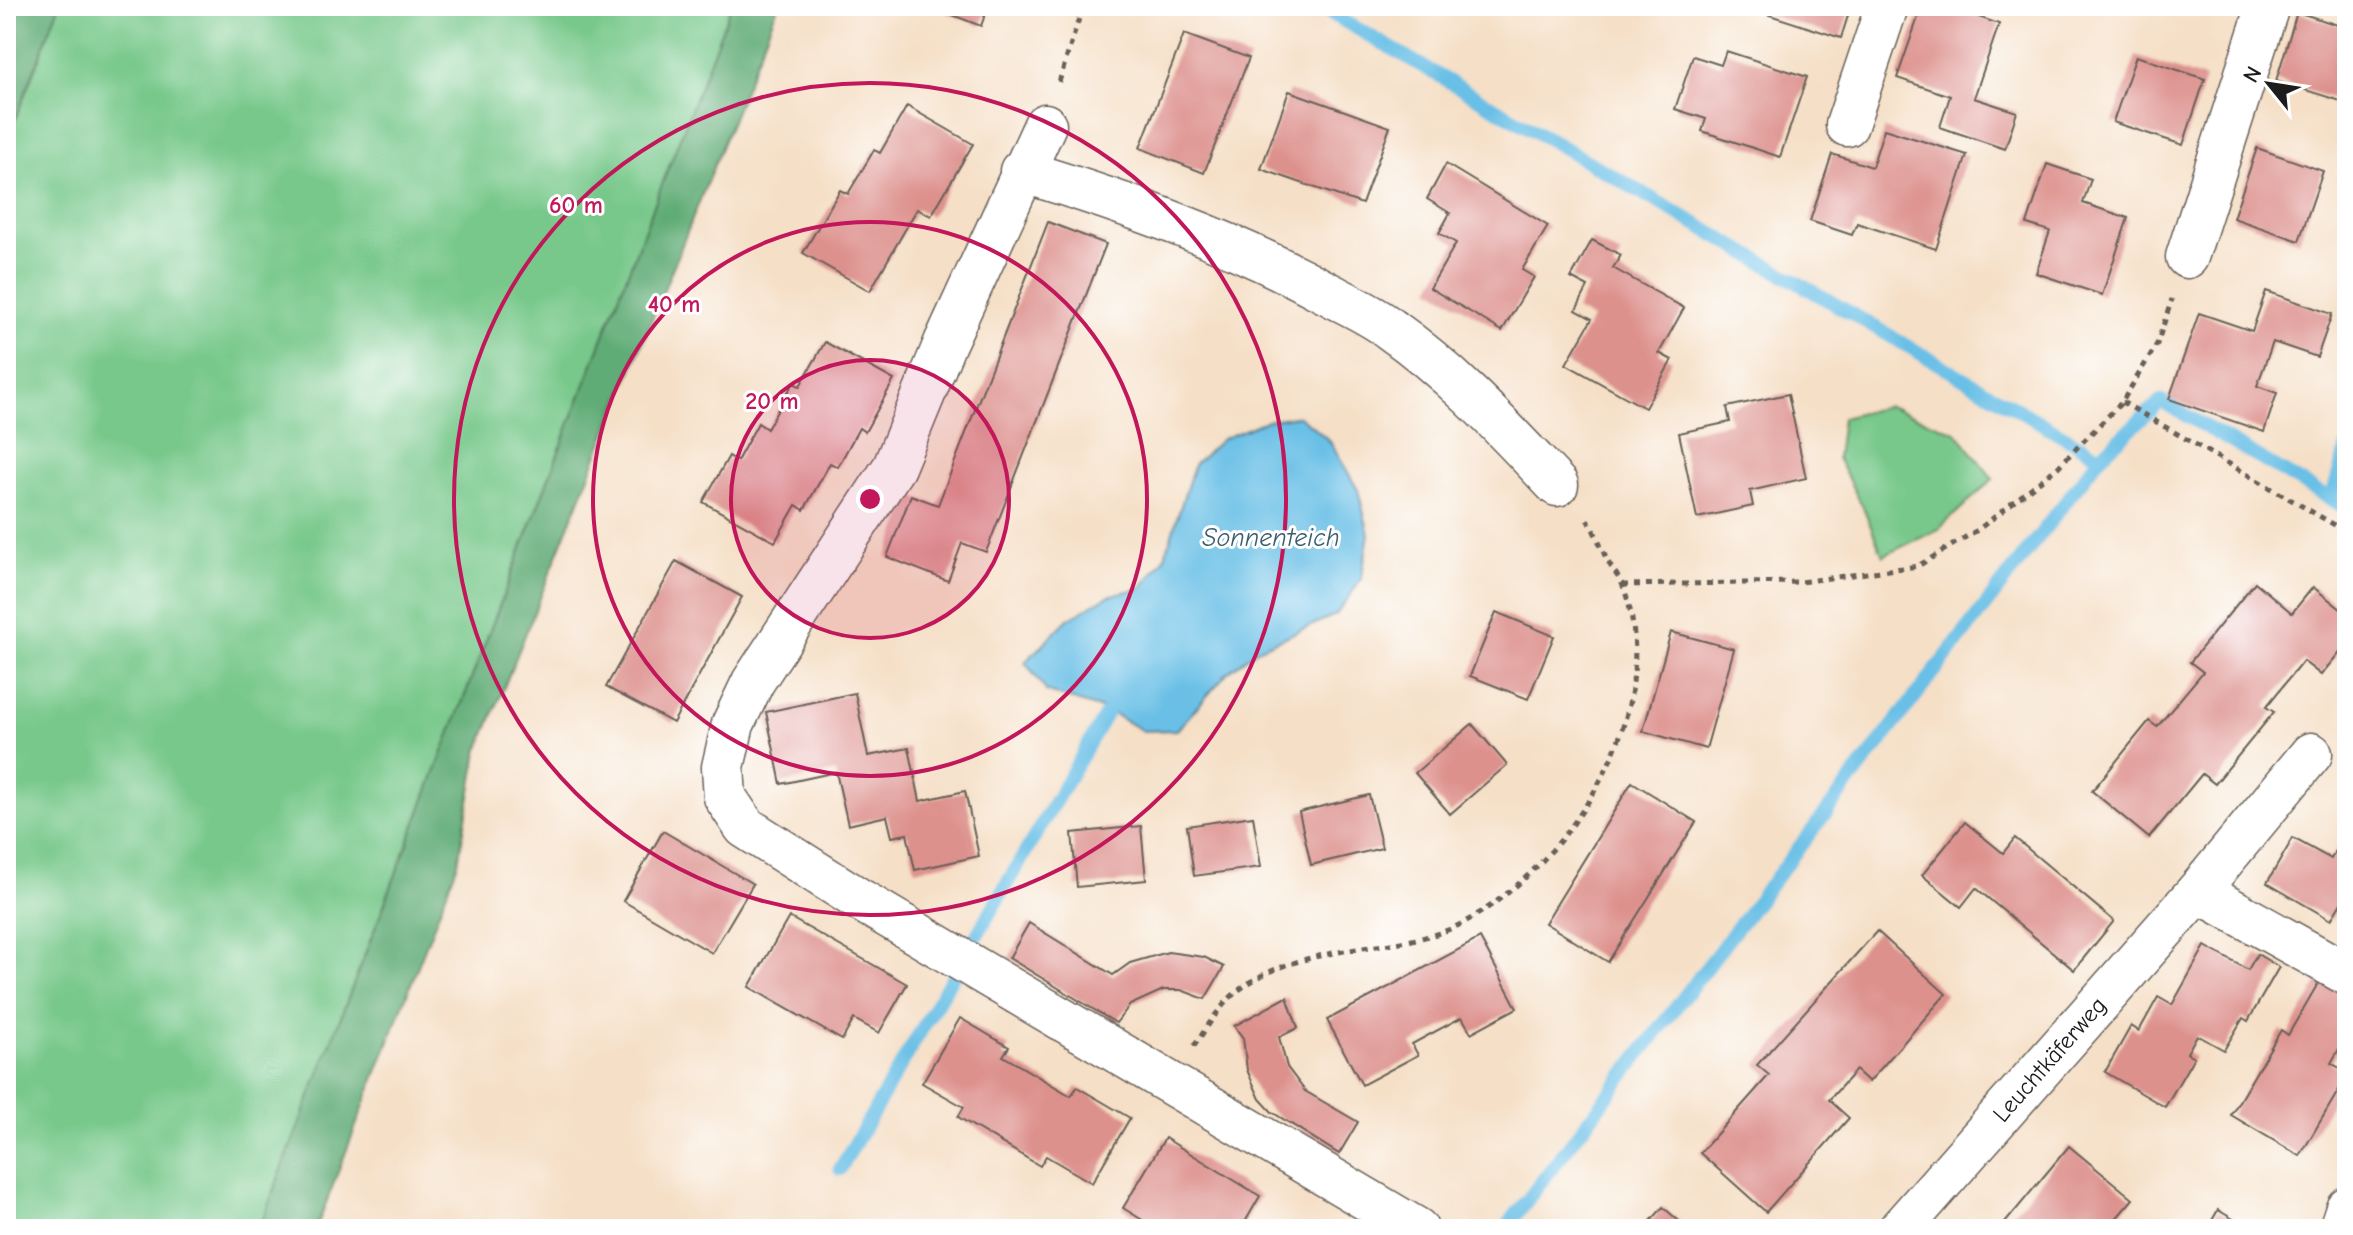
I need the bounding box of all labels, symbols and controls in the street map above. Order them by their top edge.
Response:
north arrow [2229,44,2309,124]
text: N [2238,62,2267,87]
text: 60 m [549,191,603,219]
text: 40 m [648,290,700,318]
text: 20 m [745,387,799,415]
centre of rings [856,485,884,513]
water label: Sonnenteich [1202,523,1340,553]
street label: Leuchtkäferweg [1987,991,2112,1128]

